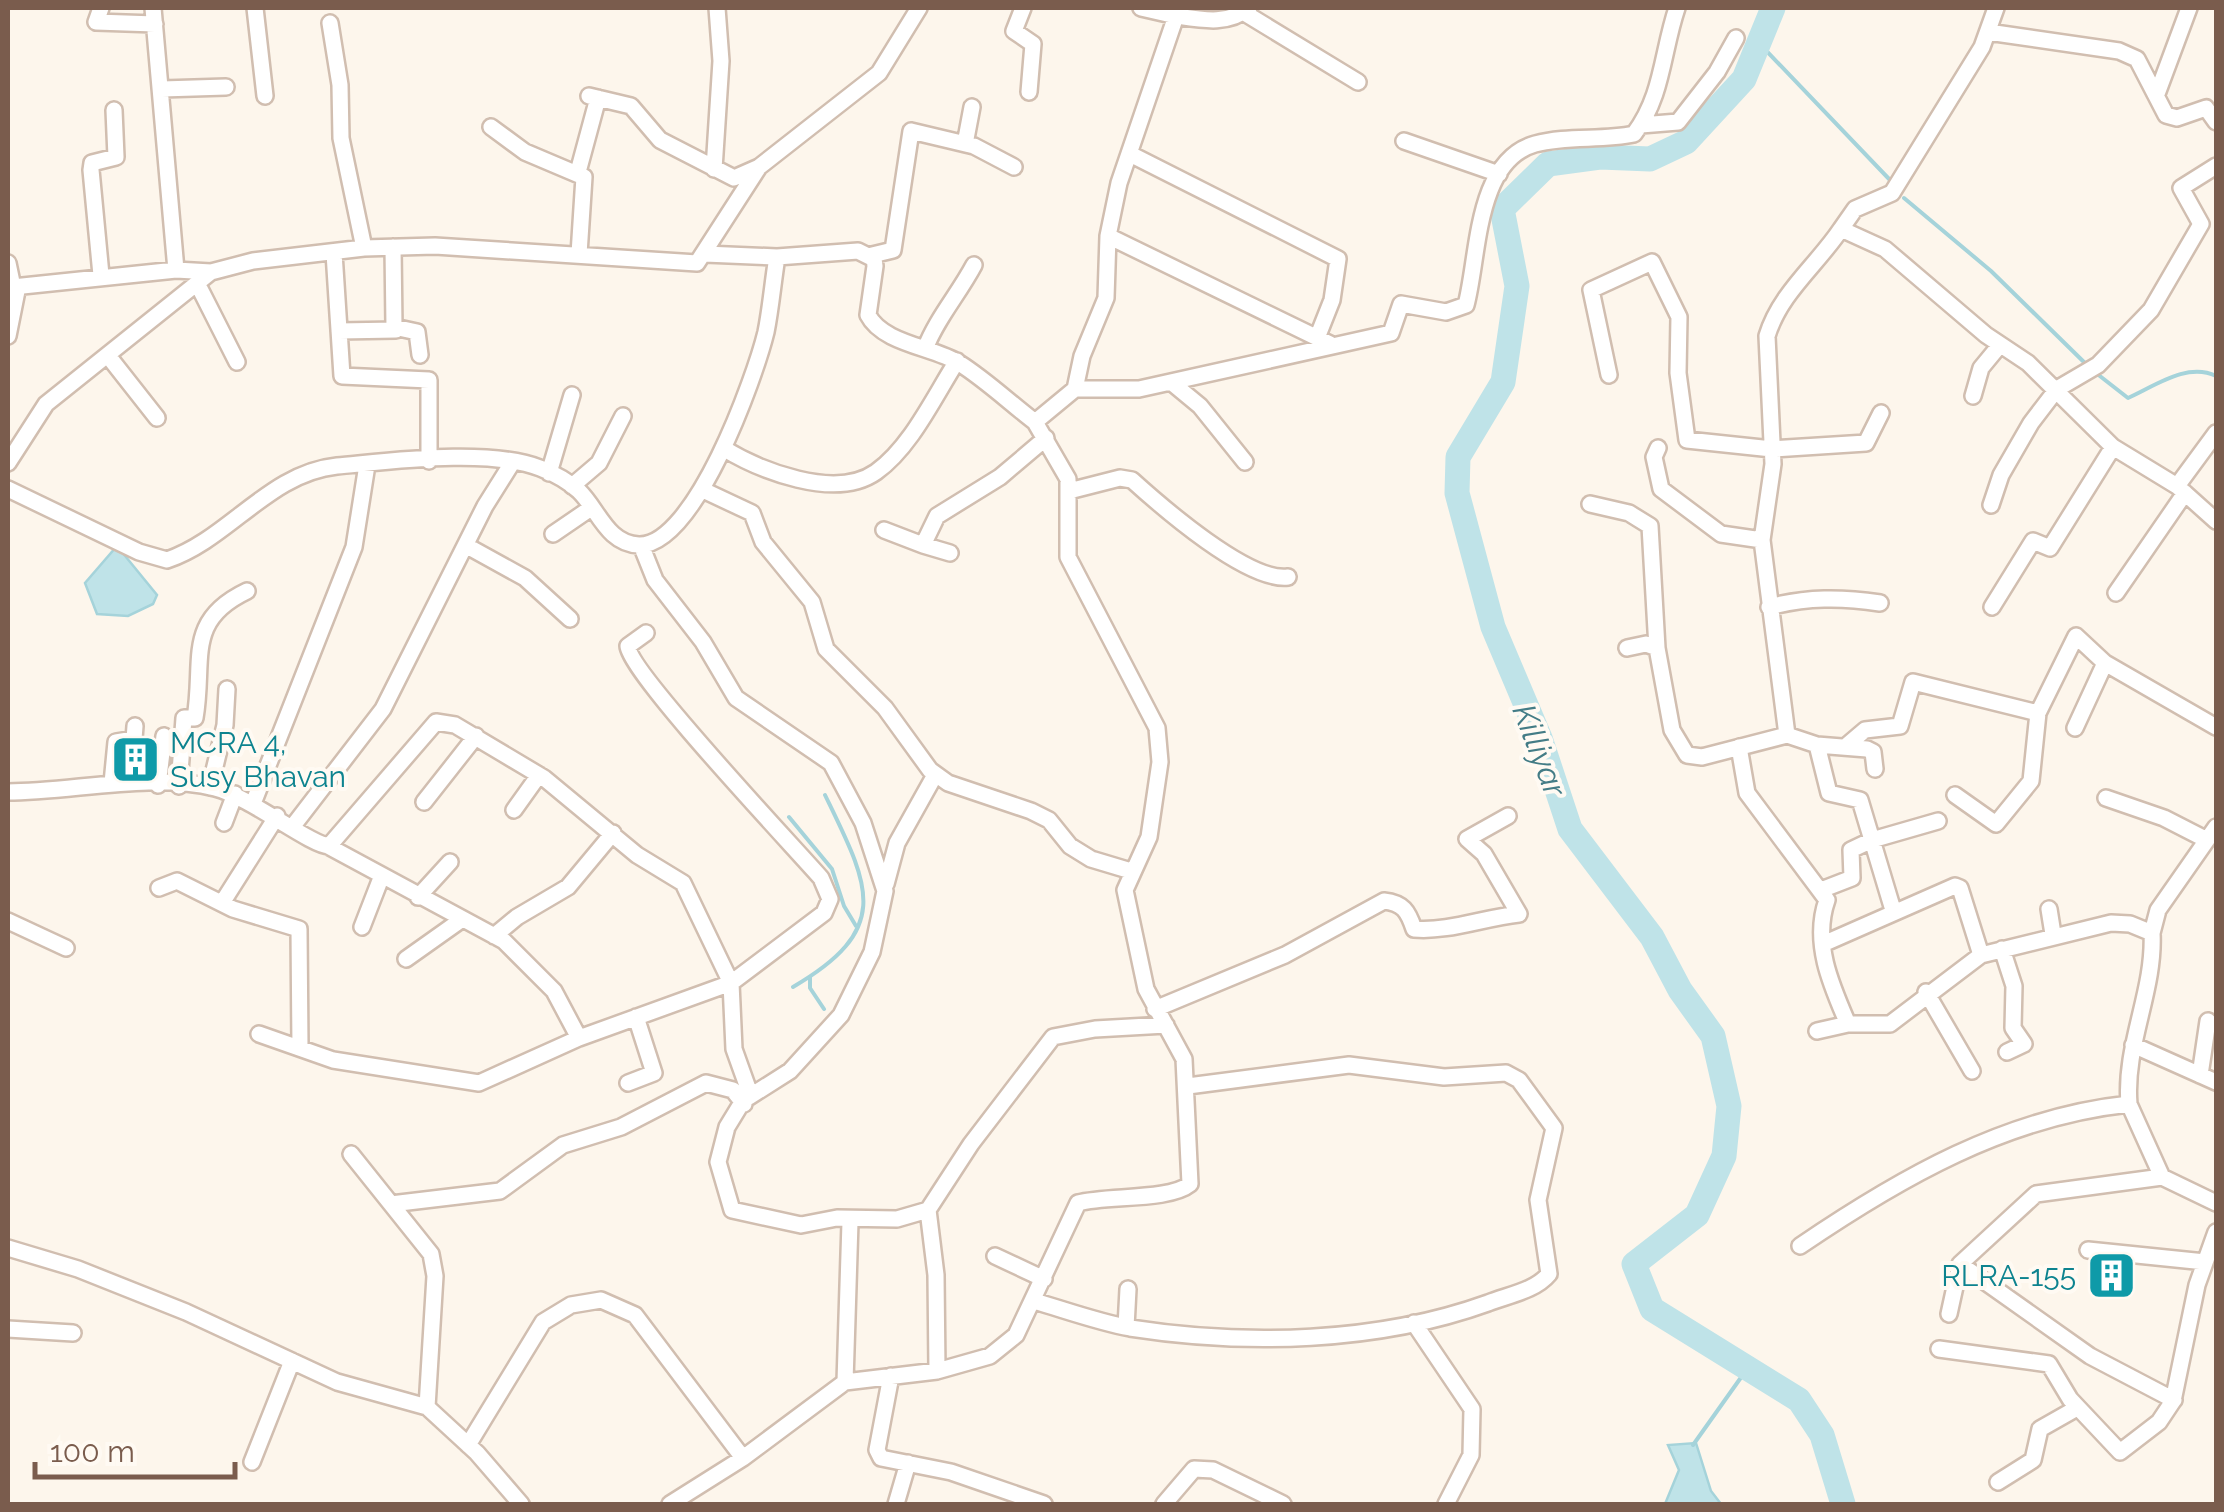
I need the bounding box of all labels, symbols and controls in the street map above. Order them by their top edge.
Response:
water label: Killiyar [1506,699,1575,802]
place label: MCRA 4, Susy Bhavan [170,725,346,794]
building icon: MCRA 4, Susy Bhavan [109,733,161,785]
building icon: RLRA-155 [2085,1249,2137,1301]
place label: RLRA-155 [1941,1258,2076,1293]
scale bar [35,1417,235,1479]
text: 100 m [50,1434,135,1469]

